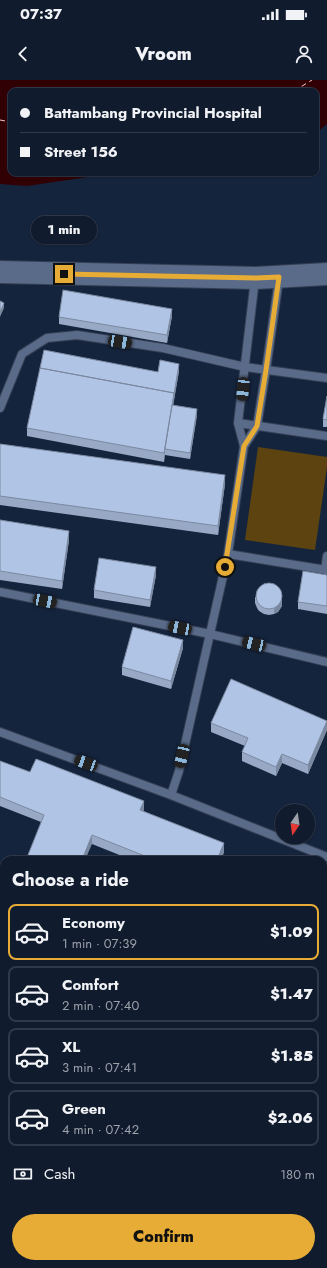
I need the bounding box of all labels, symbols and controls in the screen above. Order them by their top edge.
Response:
text: 07:37 [20,3,62,25]
text: Vroom [135,41,192,67]
icon: back [12,43,34,65]
icon: person [293,43,315,65]
text: Battambang Provincial Hospital [44,102,262,124]
text: Street 156 [44,141,118,163]
callout: 1 min [31,216,97,244]
text: 1 min [48,220,80,239]
route end [55,265,73,283]
car [107,334,133,350]
car [236,376,250,402]
route start [216,558,234,576]
car [32,593,58,609]
car [167,620,193,636]
car [241,635,267,653]
car [173,743,191,769]
car [73,753,99,773]
north arrow [275,804,315,844]
map controls [275,804,315,844]
text: Choose a ride [12,867,129,893]
text: Economy [62,912,125,934]
icon: car [14,914,50,950]
text: $1.09 [270,921,313,943]
text: 1 min · 07:39 [62,934,137,953]
text: Comfort [62,974,119,996]
icon: car [14,976,50,1012]
text: $1.47 [270,983,313,1005]
text: 2 min · 07:40 [62,996,139,1015]
text: XL [62,1036,80,1058]
icon: car [14,1038,50,1074]
text: $1.85 [271,1045,313,1067]
text: 3 min · 07:41 [62,1058,137,1077]
text: Green [62,1098,106,1120]
icon: car [14,1100,50,1136]
text: $2.06 [268,1107,313,1129]
text: 4 min · 07:42 [62,1120,139,1139]
icon: cash [12,1163,34,1185]
text: Cash [44,1163,75,1185]
text: 180 m [280,1165,315,1184]
button: Confirm [12,1214,315,1260]

